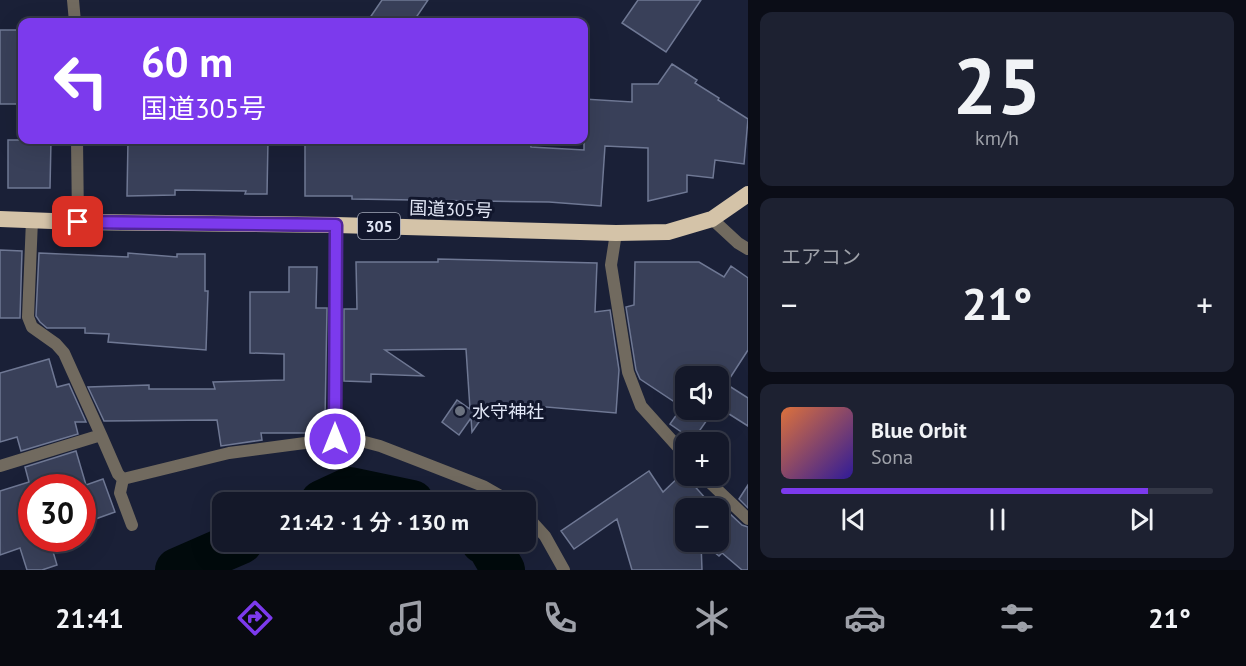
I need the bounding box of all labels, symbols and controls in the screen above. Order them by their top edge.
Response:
text: 60 m [141,34,233,89]
text: 25 [953,35,1041,136]
icon: left [42,42,120,120]
text: 国道305号 [141,91,266,125]
text: km/h [975,125,1019,151]
pin [52,196,103,247]
street label: 国道305号 [409,196,493,222]
icon: arrive [61,205,94,238]
road number: 305 [358,213,400,239]
text: エアコン [781,244,861,270]
text: 21° [962,274,1032,332]
text: − [781,283,798,326]
text: + [1196,283,1213,326]
map controls [675,366,729,552]
button: sound [675,366,729,420]
place label: 水守神社 [472,400,544,423]
marker: 水守神社 [453,404,467,418]
position arrow [303,407,367,471]
text: Blue Orbit [871,416,967,444]
button: + [675,432,729,486]
text: Sona [871,444,913,470]
speed limit sign: 30 [18,474,96,552]
button: − [675,498,729,552]
icon: previous [837,503,870,536]
icon: pause [981,503,1014,536]
icon: next [1125,503,1158,536]
text: 21:42 · 1 分 · 130 m [279,508,469,536]
icon: directions [234,597,276,639]
icon: music [386,597,428,639]
icon: phone [539,597,581,639]
icon: climate [691,597,733,639]
icon: car [844,597,886,639]
icon: filters [996,597,1038,639]
text: 21:41 [55,601,124,635]
text: 21° [1148,601,1191,635]

